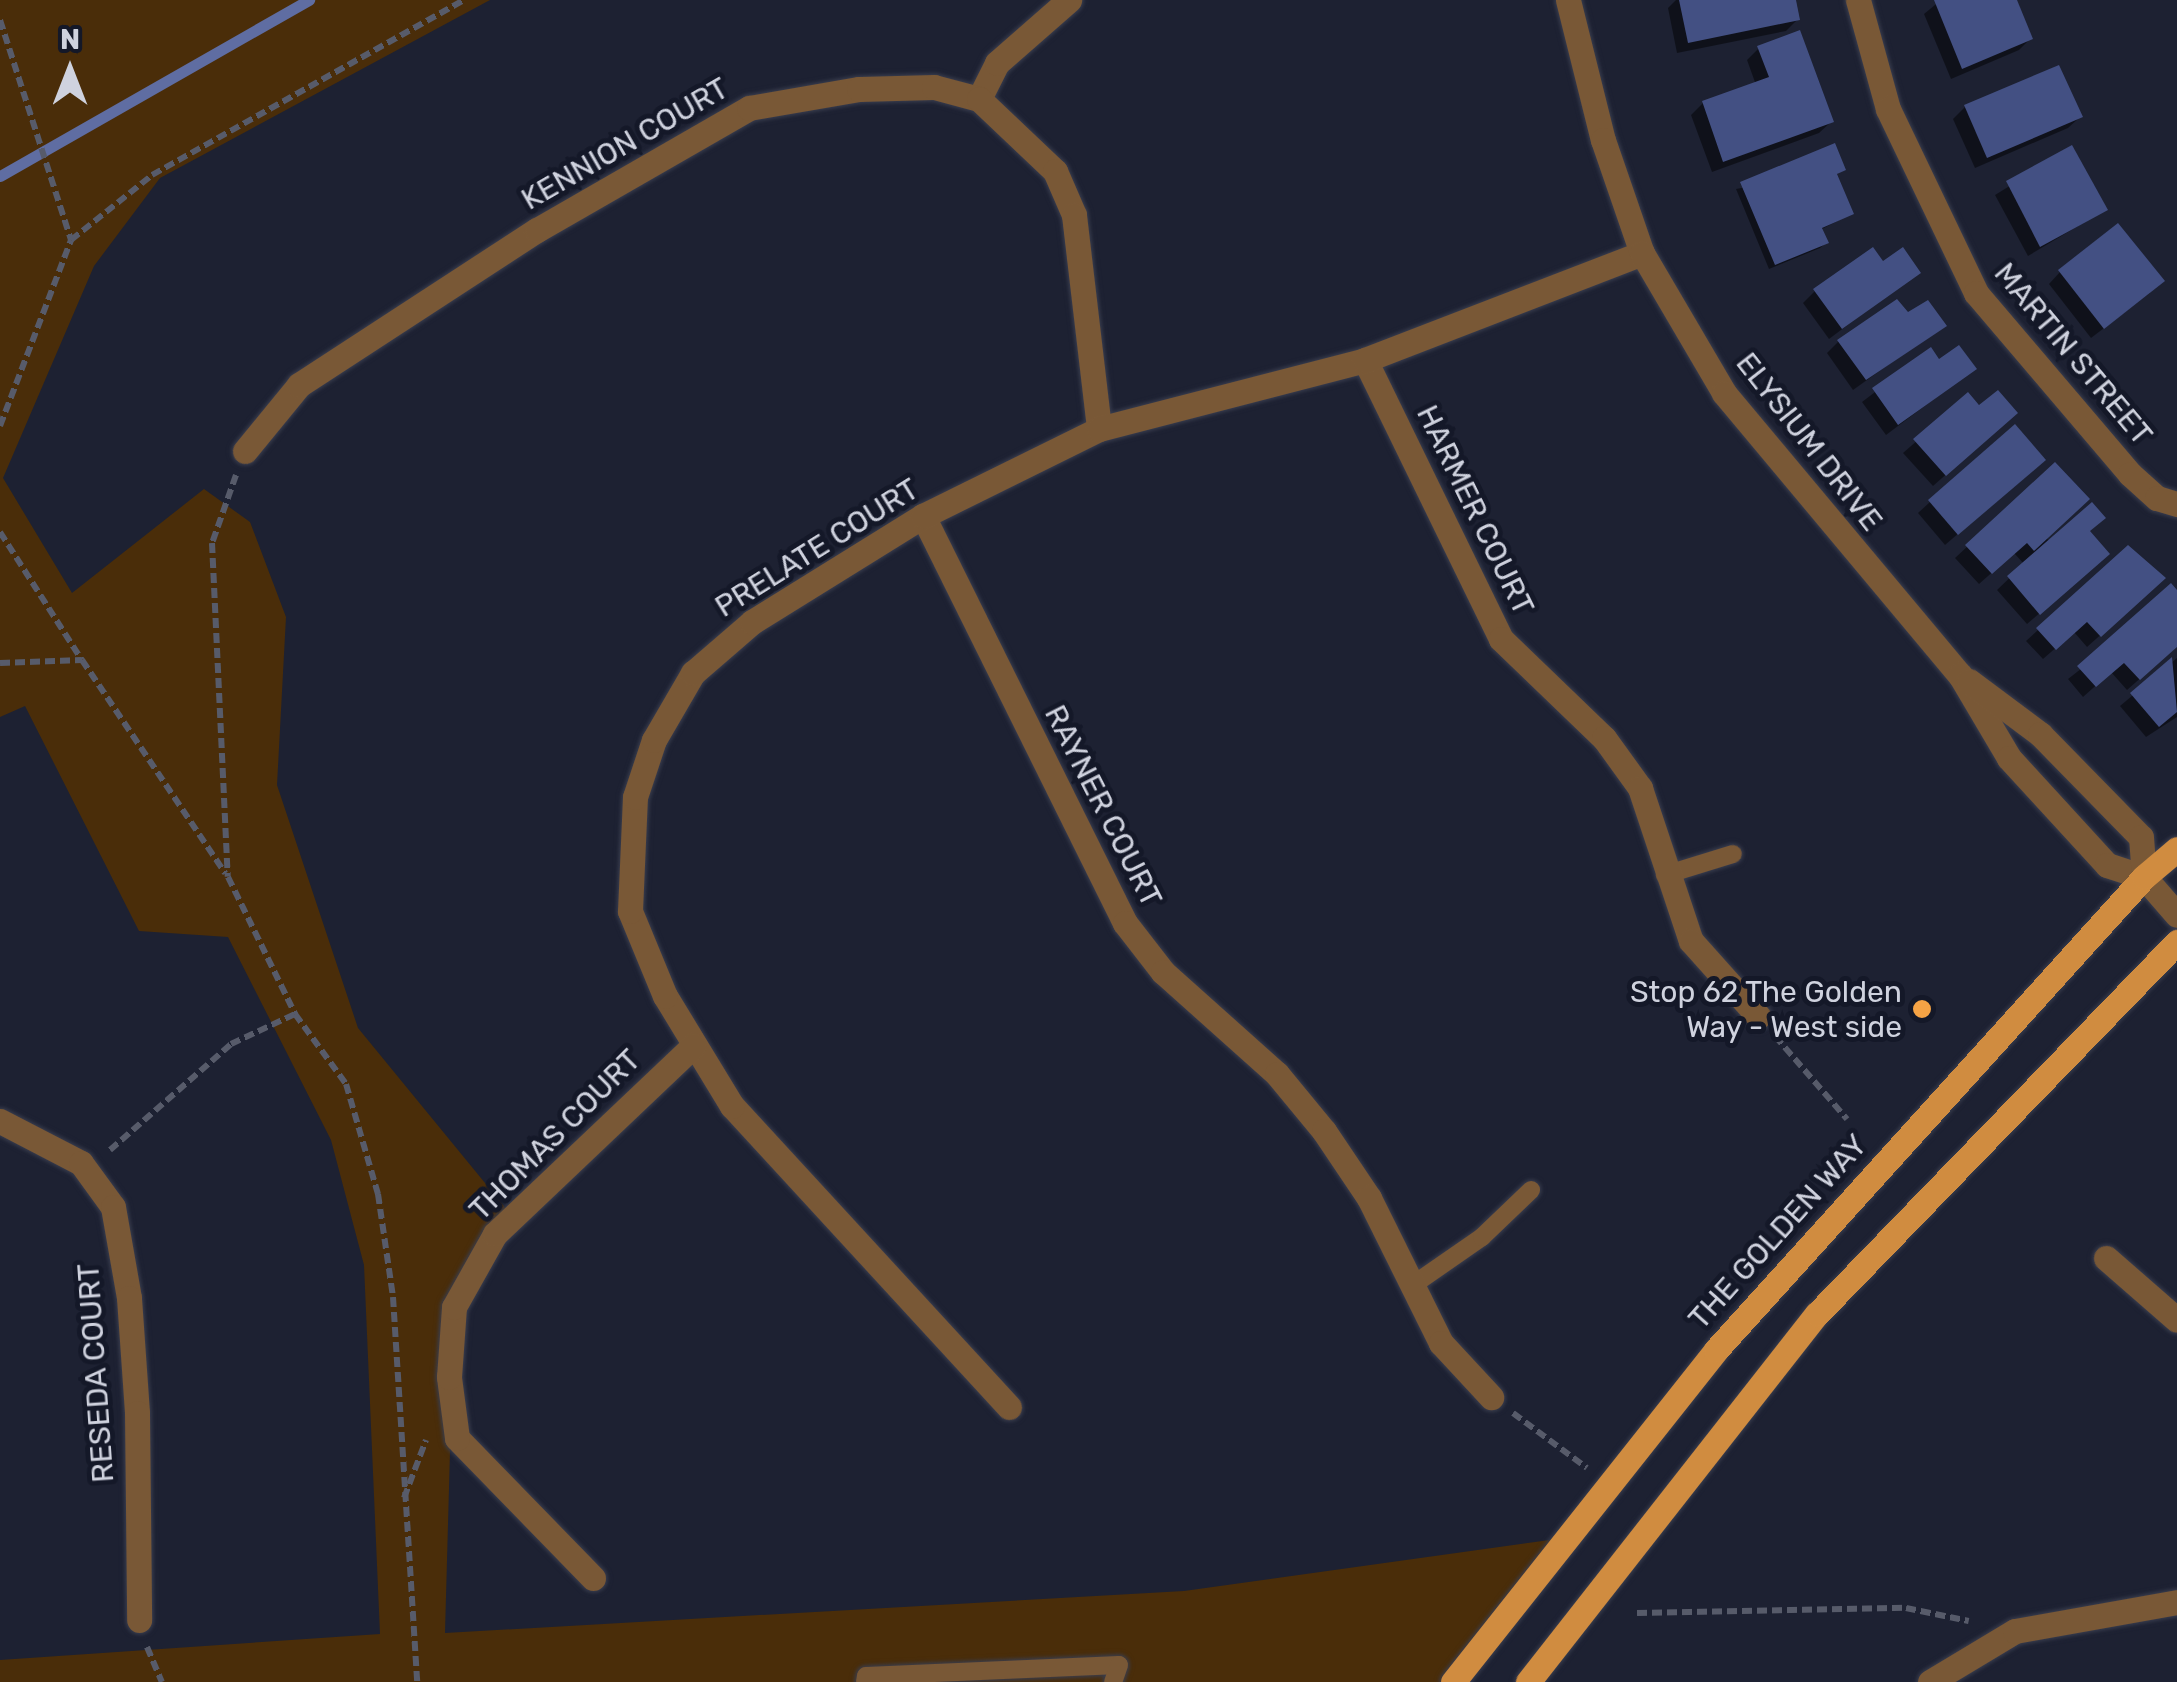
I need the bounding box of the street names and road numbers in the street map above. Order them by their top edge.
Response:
street label: KENNION COURT [515,70,735,218]
street label: MARTIN STREET [1986,256,2160,452]
street label: ELYSIUM DRIVE [1728,346,1890,538]
street label: HARMER COURT [1409,400,1541,620]
street label: PRELATE COURT [709,471,925,625]
street label: RAYNER COURT [1037,699,1169,913]
street label: THOMAS COURT [462,1042,648,1228]
street label: THE GOLDEN WAY [1681,1127,1875,1337]
street label: RESEDA COURT [70,1262,122,1484]

